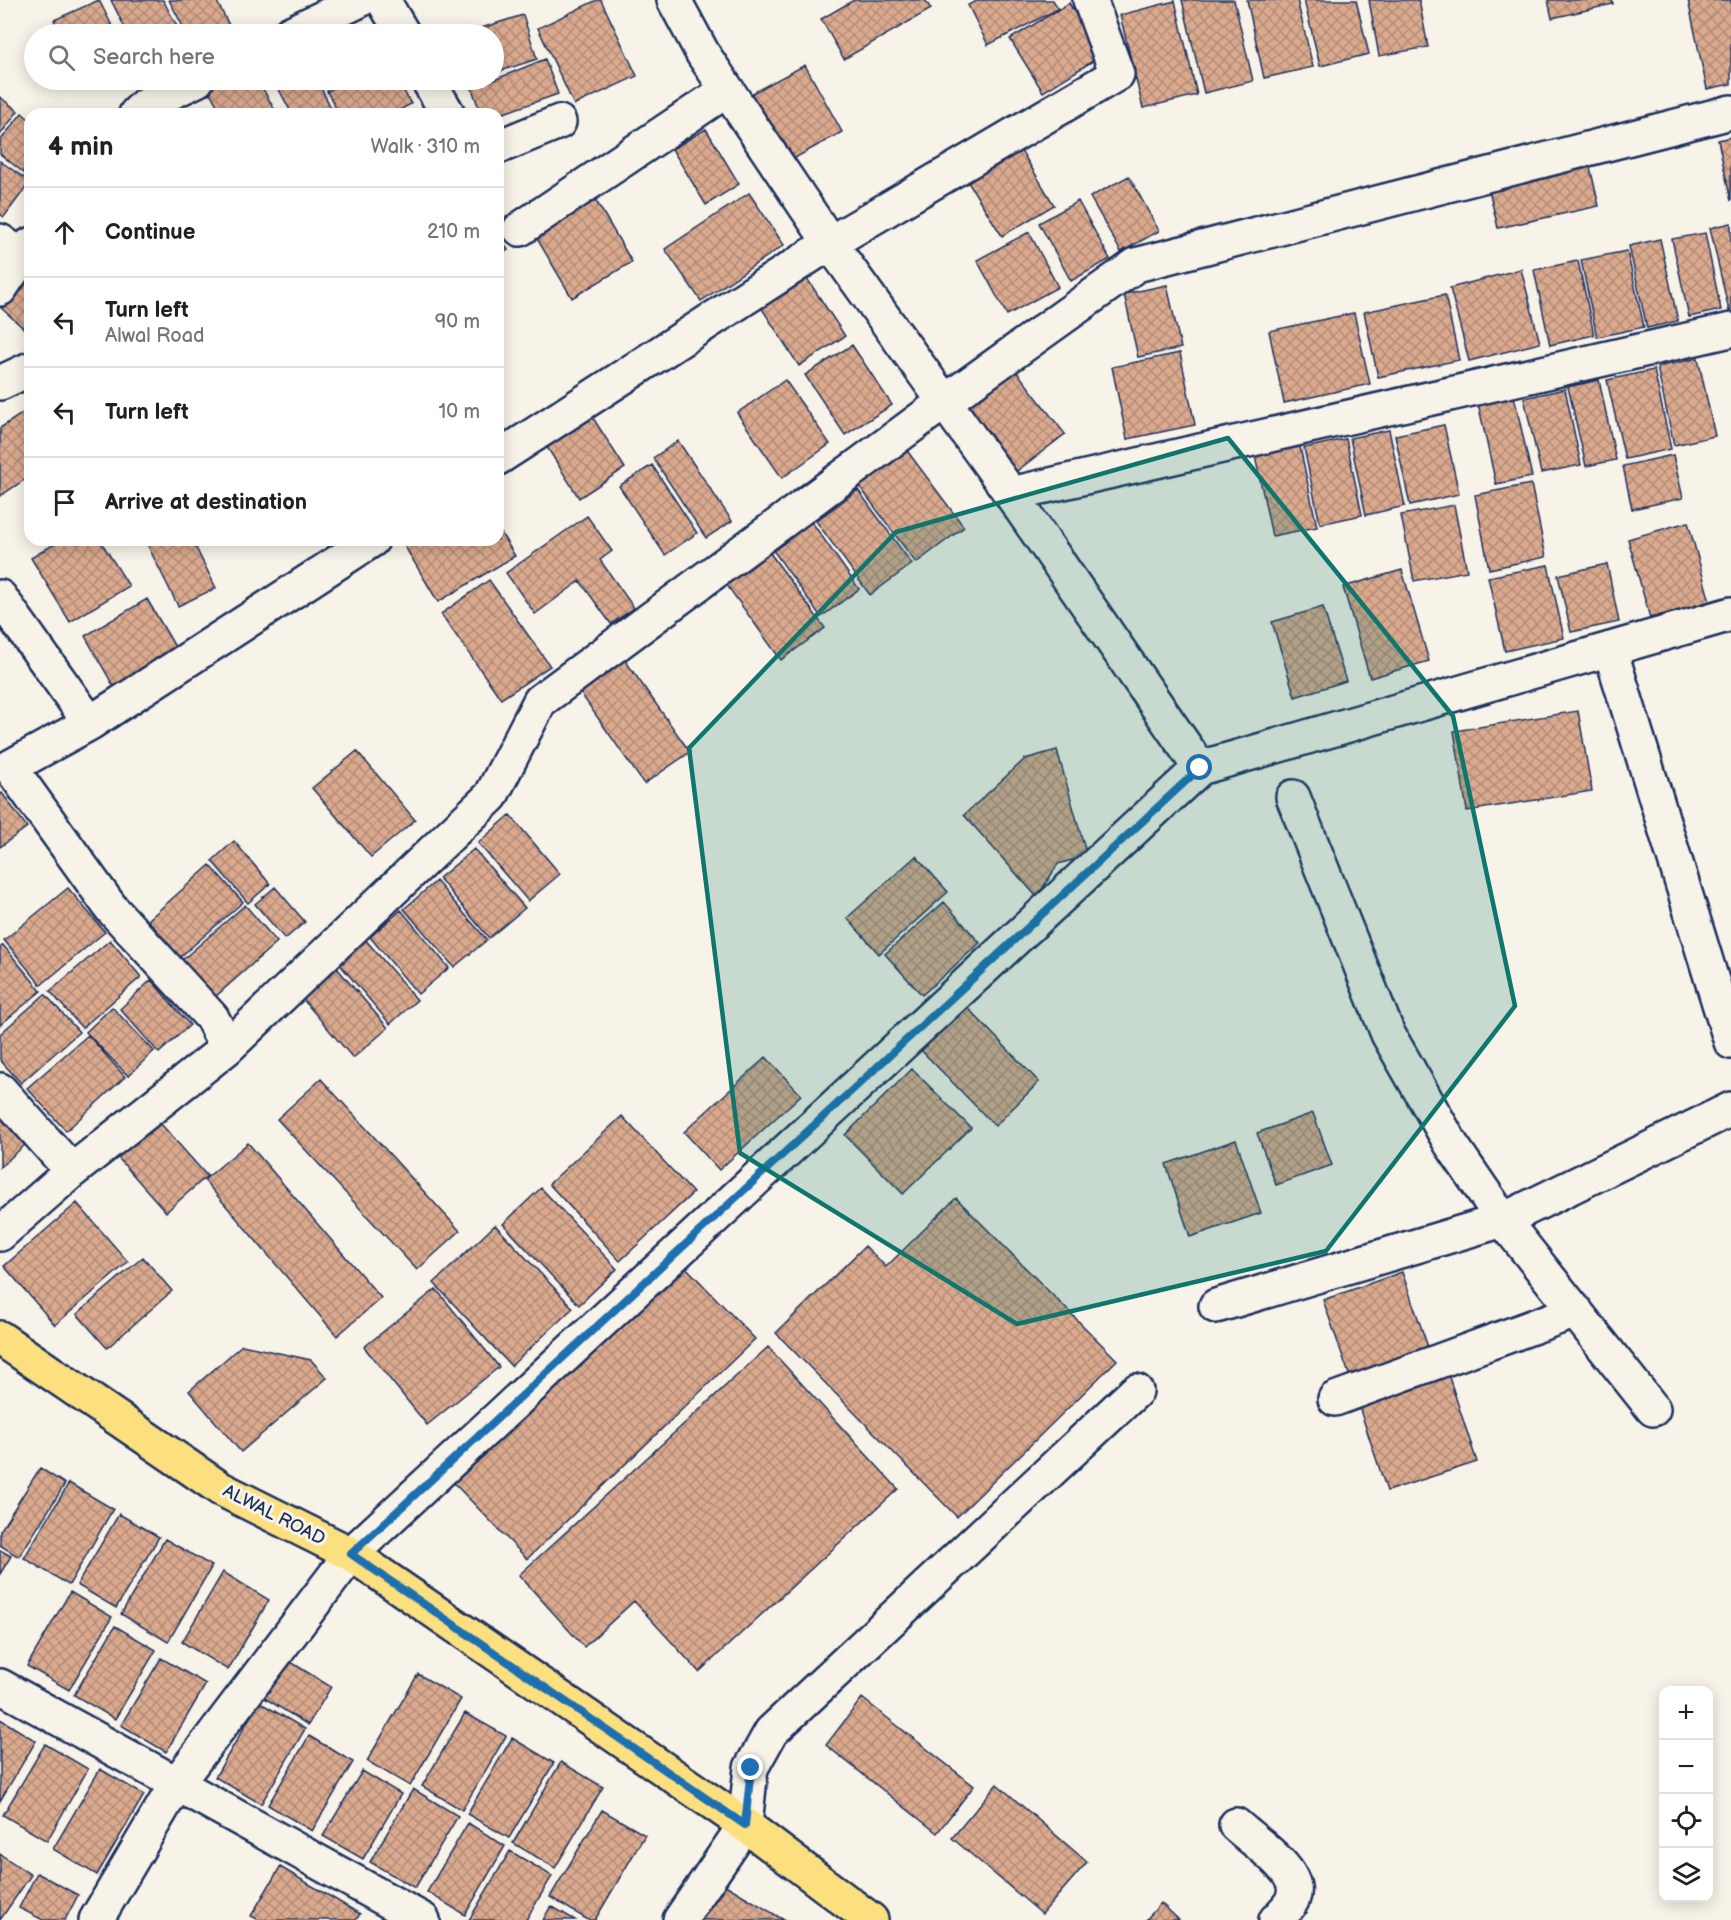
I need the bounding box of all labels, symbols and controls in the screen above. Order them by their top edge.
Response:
search box [24,24,504,90]
icon: search [45,41,78,74]
text: Search here [93,44,215,71]
text: 4 min [48,132,113,163]
text: Walk · 310 m [371,135,480,159]
icon: ahead [48,216,81,249]
text: Continue [105,219,195,246]
text: 210 m [427,220,480,244]
text: Turn left [105,297,189,324]
icon: left [48,306,81,339]
text: 90 m [435,310,480,334]
text: Alwal Road [105,324,205,348]
icon: left [48,396,81,429]
text: Turn left [105,399,189,426]
text: 10 m [439,400,480,424]
icon: arrive [48,486,81,519]
text: Arrive at destination [105,489,307,516]
route start [1186,754,1212,780]
street label: ALWAL ROAD [219,1480,329,1550]
map controls [1659,1686,1713,1902]
button: + [1659,1686,1713,1740]
button: − [1659,1740,1713,1794]
route end [737,1754,763,1780]
button: locate [1659,1794,1713,1848]
button: layers [1659,1848,1713,1902]

